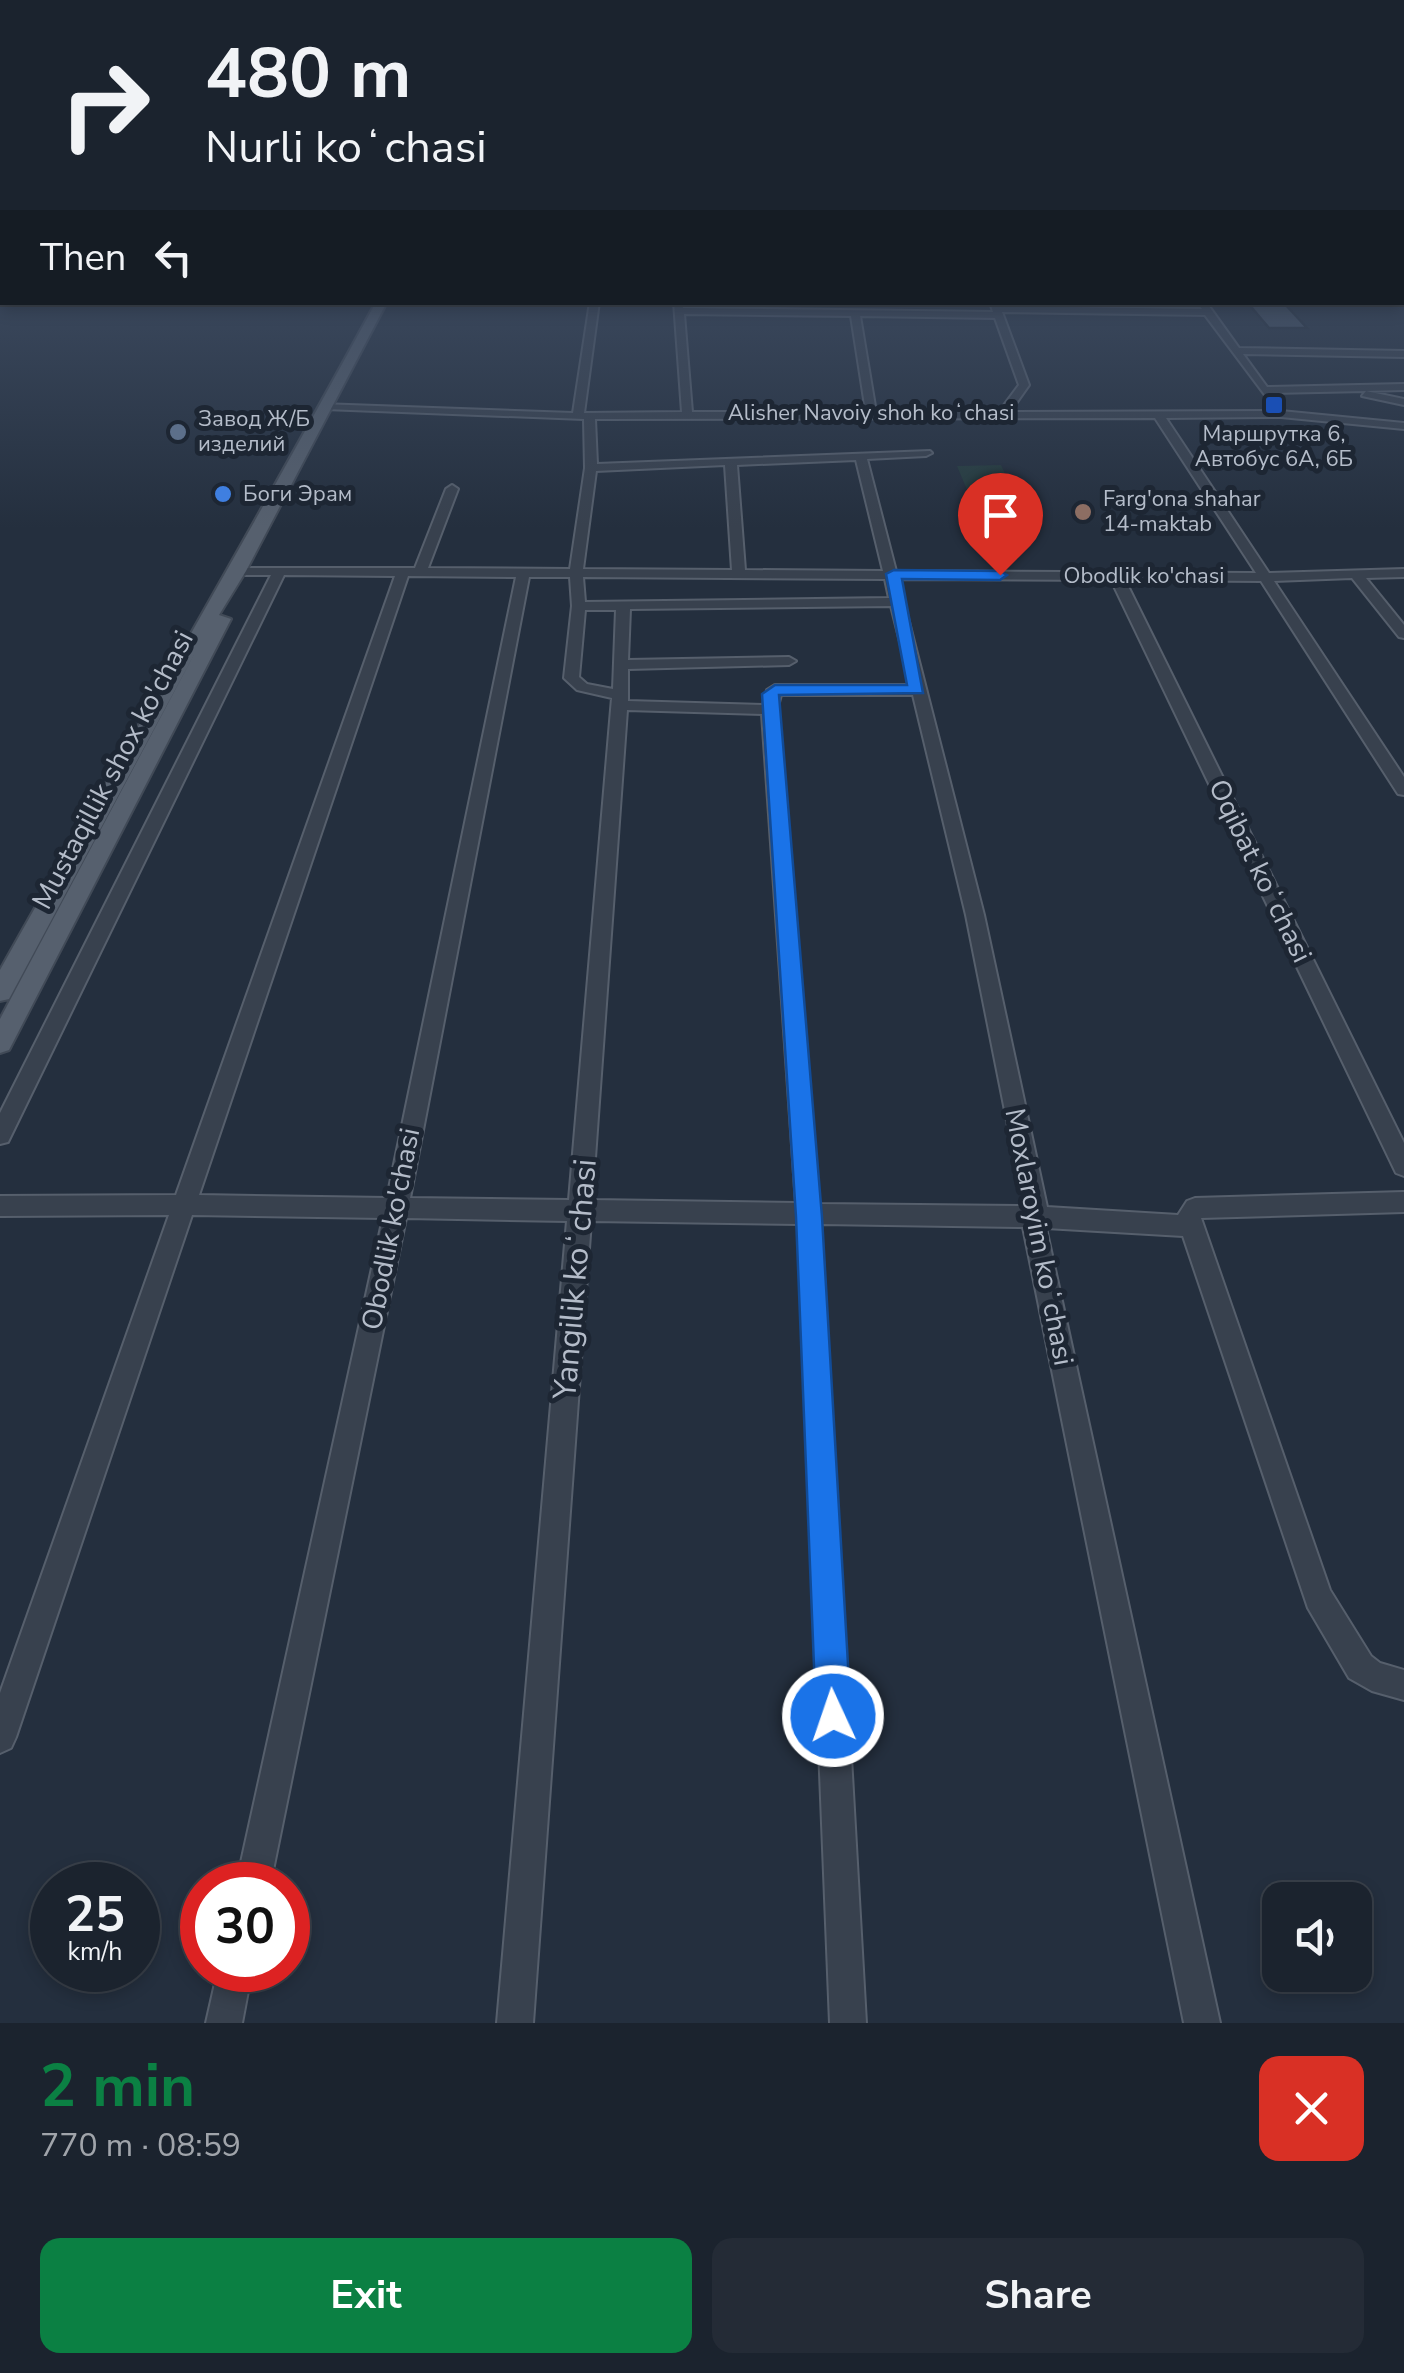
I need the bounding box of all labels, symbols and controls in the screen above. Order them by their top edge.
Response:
text: 480 m [205,26,411,122]
icon: right [40,40,170,170]
text: Nurli koʻchasi [205,117,487,178]
icon: left [146,230,201,285]
text: Then [40,232,126,283]
marker: Маршрутка 6, Автобус 6А, 6Б [1263,394,1285,416]
street label: Alisher Navoiy shoh koʻchasi [728,398,1014,428]
place label: Завод Ж/Б изделий [198,404,310,459]
place label: Маршрутка 6, Автобус 6А, 6Б [1195,419,1353,474]
marker: Завод Ж/Б изделий [167,421,189,443]
pin [958,473,1043,576]
place label: Боги Эрам [243,479,352,509]
marker: Боги Эрам [212,483,234,505]
place label: Farg'ona shahar 14-maktab [1103,484,1261,539]
icon: arrive [973,488,1028,543]
marker: Farg'ona shahar 14-maktab [1072,501,1094,523]
street label: Obodlik ko'chasi [1064,561,1224,591]
street label: Mustaqillik shox ko'chasi [23,624,203,916]
street label: Oqibat koʻchasi [1199,773,1321,969]
street label: Moxlaroyim koʻchasi [995,1105,1083,1369]
street label: Obodlik ko'chasi [353,1125,429,1333]
street label: Yangilik koʻchasi [543,1157,607,1402]
position arrow [781,1664,885,1768]
speed limit sign: 30 [180,1862,310,1992]
text: 25 [65,1880,125,1949]
map controls [1262,1882,1372,1992]
button: sound [1262,1882,1372,1992]
text: km/h [67,1935,123,1969]
text: 2 min [40,2045,195,2127]
button: close [1259,2056,1364,2161]
text: 770 m · 08:59 [40,2124,241,2167]
button: Exit [40,2238,692,2353]
button: Share [712,2238,1364,2353]

